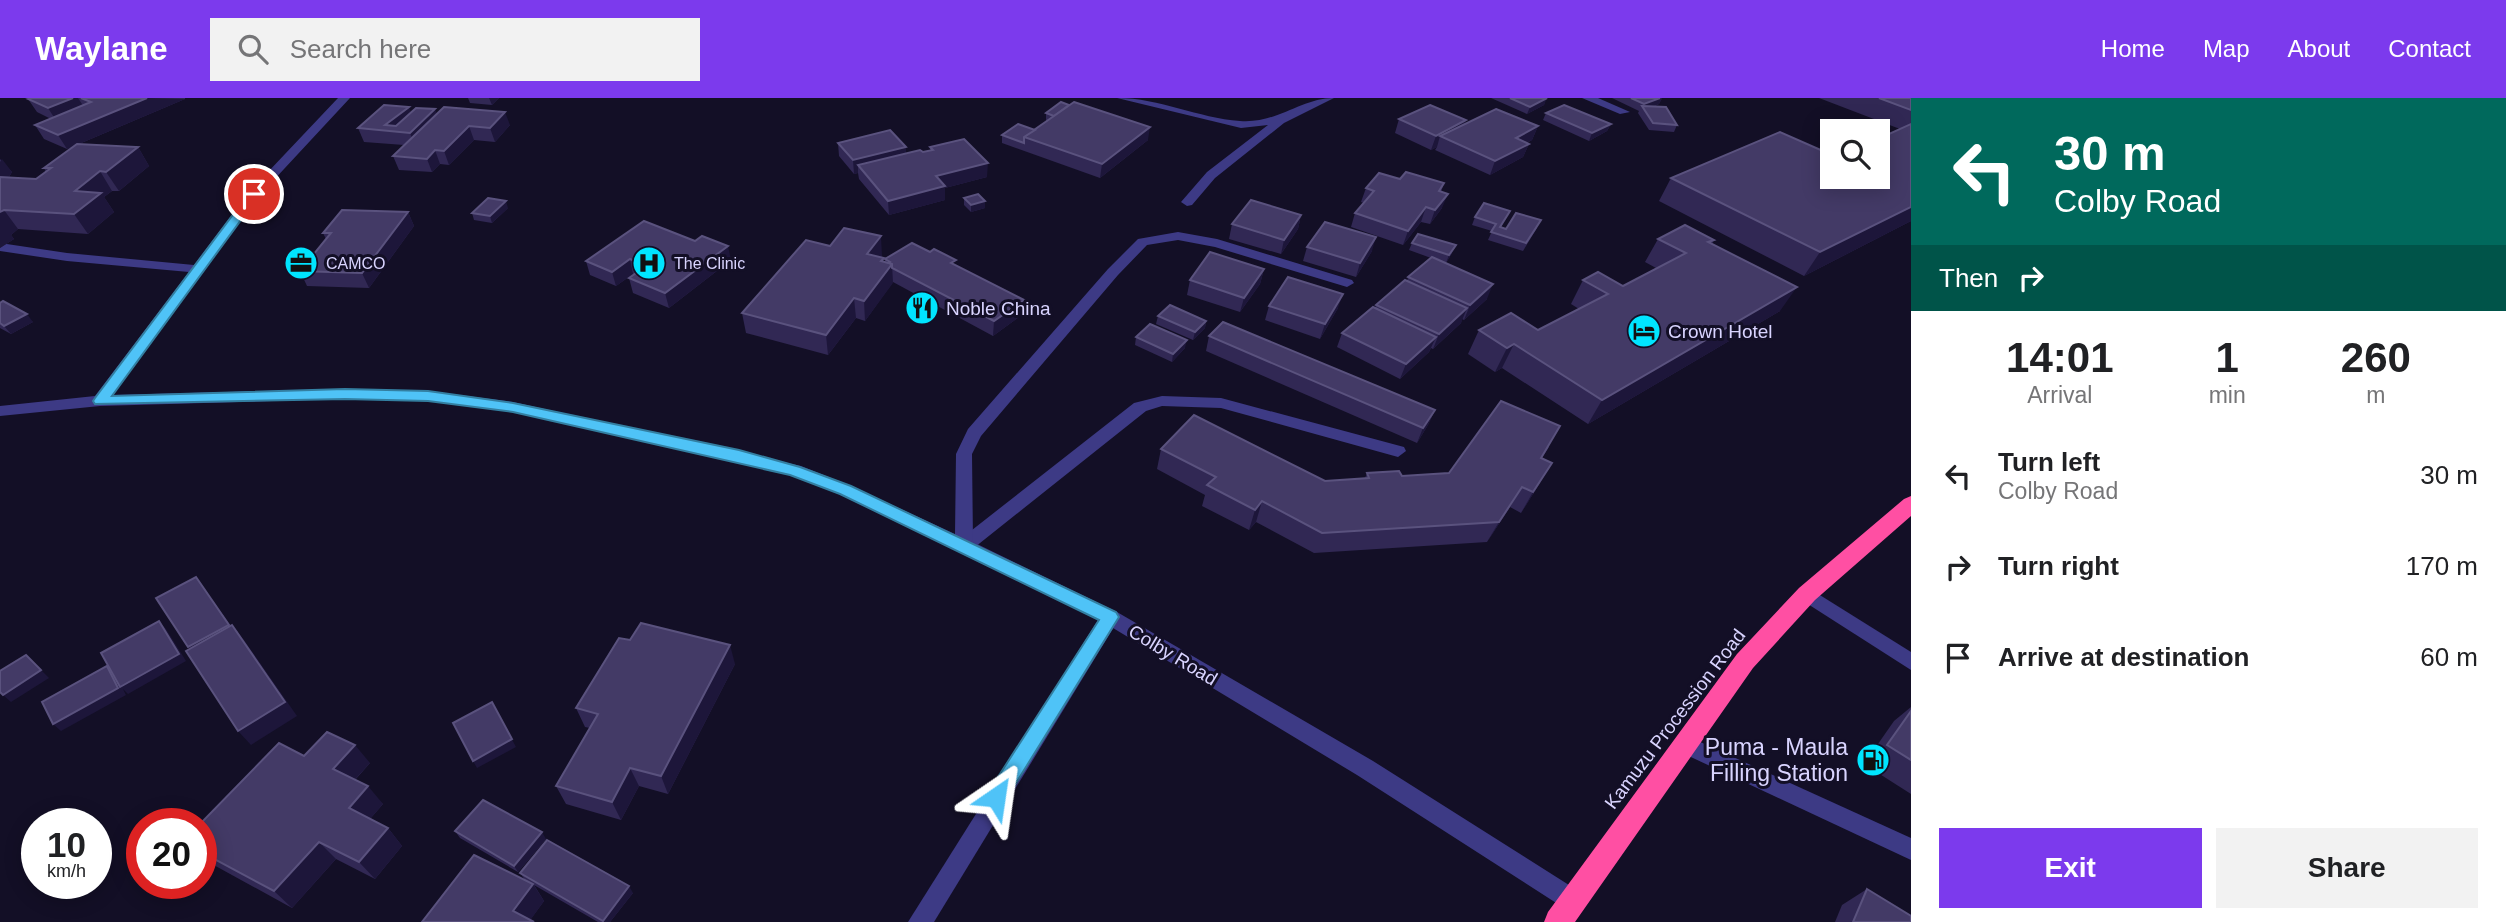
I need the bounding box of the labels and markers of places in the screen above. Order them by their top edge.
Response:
pin [224,164,284,224]
office icon: CAMCO [282,244,320,282]
hospital icon: The Clinic [630,244,668,282]
place label: CAMCO [326,255,386,272]
place label: The Clinic [674,255,745,272]
restaurant icon: Noble China [903,289,941,327]
place label: Noble China [946,298,1051,319]
hotel icon: Crown Hotel [1625,312,1663,350]
place label: Crown Hotel [1668,321,1773,342]
place label: Puma - Maula Filling Station [1705,734,1848,786]
fuel station icon: Puma - Maula Filling Station [1854,741,1892,779]

